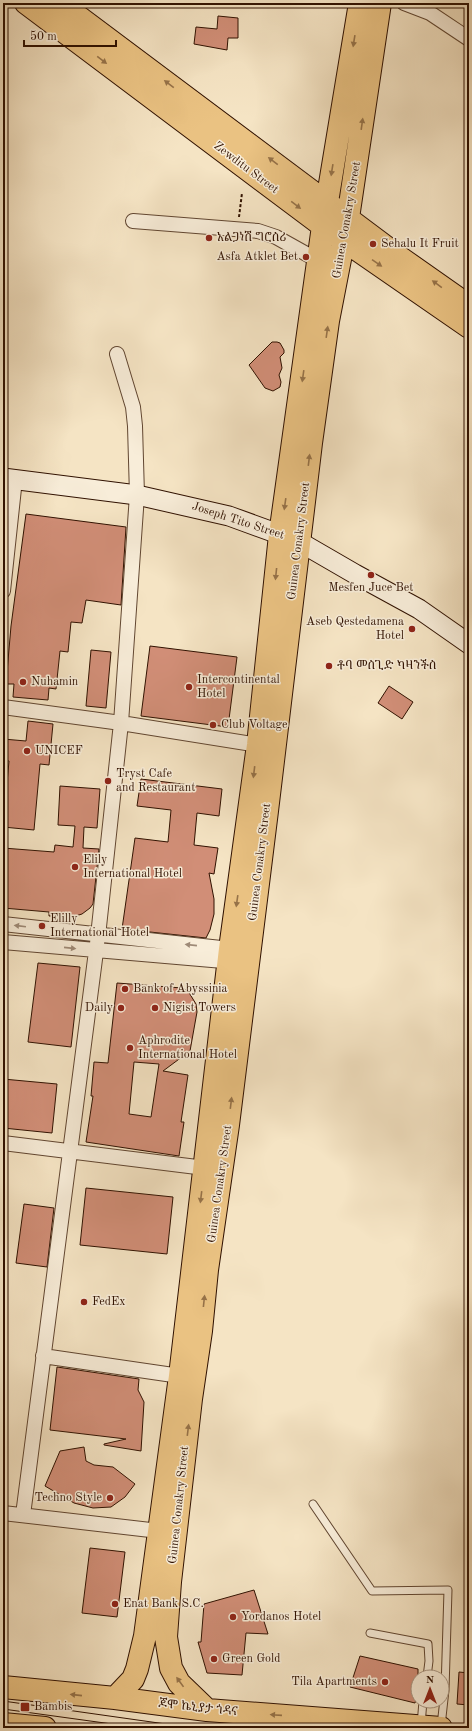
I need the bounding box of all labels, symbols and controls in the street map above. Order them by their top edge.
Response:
scale bar [24,22,116,48]
text: 50 m [30,30,57,43]
one-way arrow [351,35,357,48]
one-way arrow [97,56,108,64]
one-way arrow [164,80,174,88]
one-way arrow [359,118,365,130]
street label: Zewditu Street [211,140,281,196]
one-way arrow [268,157,279,166]
street label: Guinea Conakry Street [331,161,363,279]
one-way arrow [329,164,335,176]
one-way arrow [291,201,301,209]
place label: አልጋነሽ ግሮሰሪ [217,230,286,244]
marker: አልጋነሽ ግሮሰሪ [204,233,214,243]
place label: Sehalu It Fruit [381,238,459,250]
marker: Sehalu It Fruit [368,239,378,249]
place label: Asfa Atklet Bet [216,251,298,263]
marker: Asfa Atklet Bet [301,252,311,262]
one-way arrow [371,259,382,267]
one-way arrow [432,280,443,288]
one-way arrow [324,325,330,338]
one-way arrow [300,369,306,382]
one-way arrow [306,454,312,466]
street label: Guinea Conakry Street [286,481,312,601]
one-way arrow [282,498,288,510]
street label: Joseph Tito Street [190,500,286,542]
one-way arrow [273,567,279,580]
marker: Mesfen Juce Bet [366,570,376,580]
place label: Mesfen Juce Bet [328,582,414,594]
place label: Aseb Qestedamena Hotel [306,616,404,642]
marker: Aseb Qestedamena Hotel [407,624,417,634]
place label: ቶባ መስጊድ ካዛንችስ [337,659,437,672]
marker: ቶባ መስጊድ ካዛንችስ [324,661,334,671]
place label: Intercontinental Hotel [197,674,280,700]
place label: Nuhamin [31,676,79,688]
marker: Nuhamin [18,677,28,687]
marker: Intercontinental Hotel [184,682,194,692]
place label: Club Voltage [221,719,288,731]
marker: Club Voltage [208,720,218,730]
place label: UNICEF [35,745,83,757]
marker: UNICEF [22,746,32,756]
one-way arrow [251,766,257,778]
place label: Tryst Cafe and Restaurant [116,768,195,794]
marker: Tryst Cafe and Restaurant [103,776,113,786]
street label: Guinea Conakry Street [247,802,273,922]
place label: Elily International Hotel [83,854,182,880]
marker: Elily International Hotel [70,862,80,872]
one-way arrow [234,895,240,907]
place label: Elilly International Hotel [50,913,149,939]
marker: Elilly International Hotel [37,921,47,931]
one-way arrow [14,923,26,929]
one-way arrow [185,942,197,949]
one-way arrow [64,945,76,952]
place label: Bank of Abyssinia [133,983,228,995]
marker: Bank of Abyssinia [120,984,130,994]
place label: Daily [85,1002,114,1014]
place label: Nigist Towers [163,1002,236,1014]
marker: Daily [116,1003,126,1013]
marker: Nigist Towers [150,1003,160,1013]
place label: Aphrodite International Hotel [138,1035,237,1061]
marker: Aphrodite International Hotel [125,1043,135,1053]
one-way arrow [228,1097,234,1109]
street label: Guinea Conakry Street [206,1124,234,1244]
one-way arrow [198,1191,204,1203]
one-way arrow [201,1295,207,1308]
place label: FedEx [92,1296,126,1308]
marker: FedEx [79,1297,89,1307]
one-way arrow [185,1424,191,1436]
street label: Guinea Conakry Street [167,1445,191,1565]
place label: Techno Style [34,1492,102,1504]
marker: Techno Style [105,1493,115,1503]
place label: Enat Bank S.C. [123,1598,204,1610]
marker: Enat Bank S.C. [110,1599,120,1609]
place label: Yordanos Hotel [241,1611,321,1623]
marker: Yordanos Hotel [228,1612,238,1622]
place label: Green Gold [222,1653,281,1665]
marker: Green Gold [209,1654,219,1664]
north arrow [410,1669,450,1709]
text: N [426,1675,435,1686]
place label: Tila Apartments [291,1676,377,1688]
one-way arrow [175,1677,184,1688]
marker: Tila Apartments [380,1677,390,1687]
one-way arrow [70,1691,82,1698]
street label: ጆሞ ኬኒያታ ጎዳና [158,1697,238,1718]
marker: Bambis [19,1701,31,1713]
place label: Bambis [34,1701,72,1713]
one-way arrow [270,1711,282,1718]

